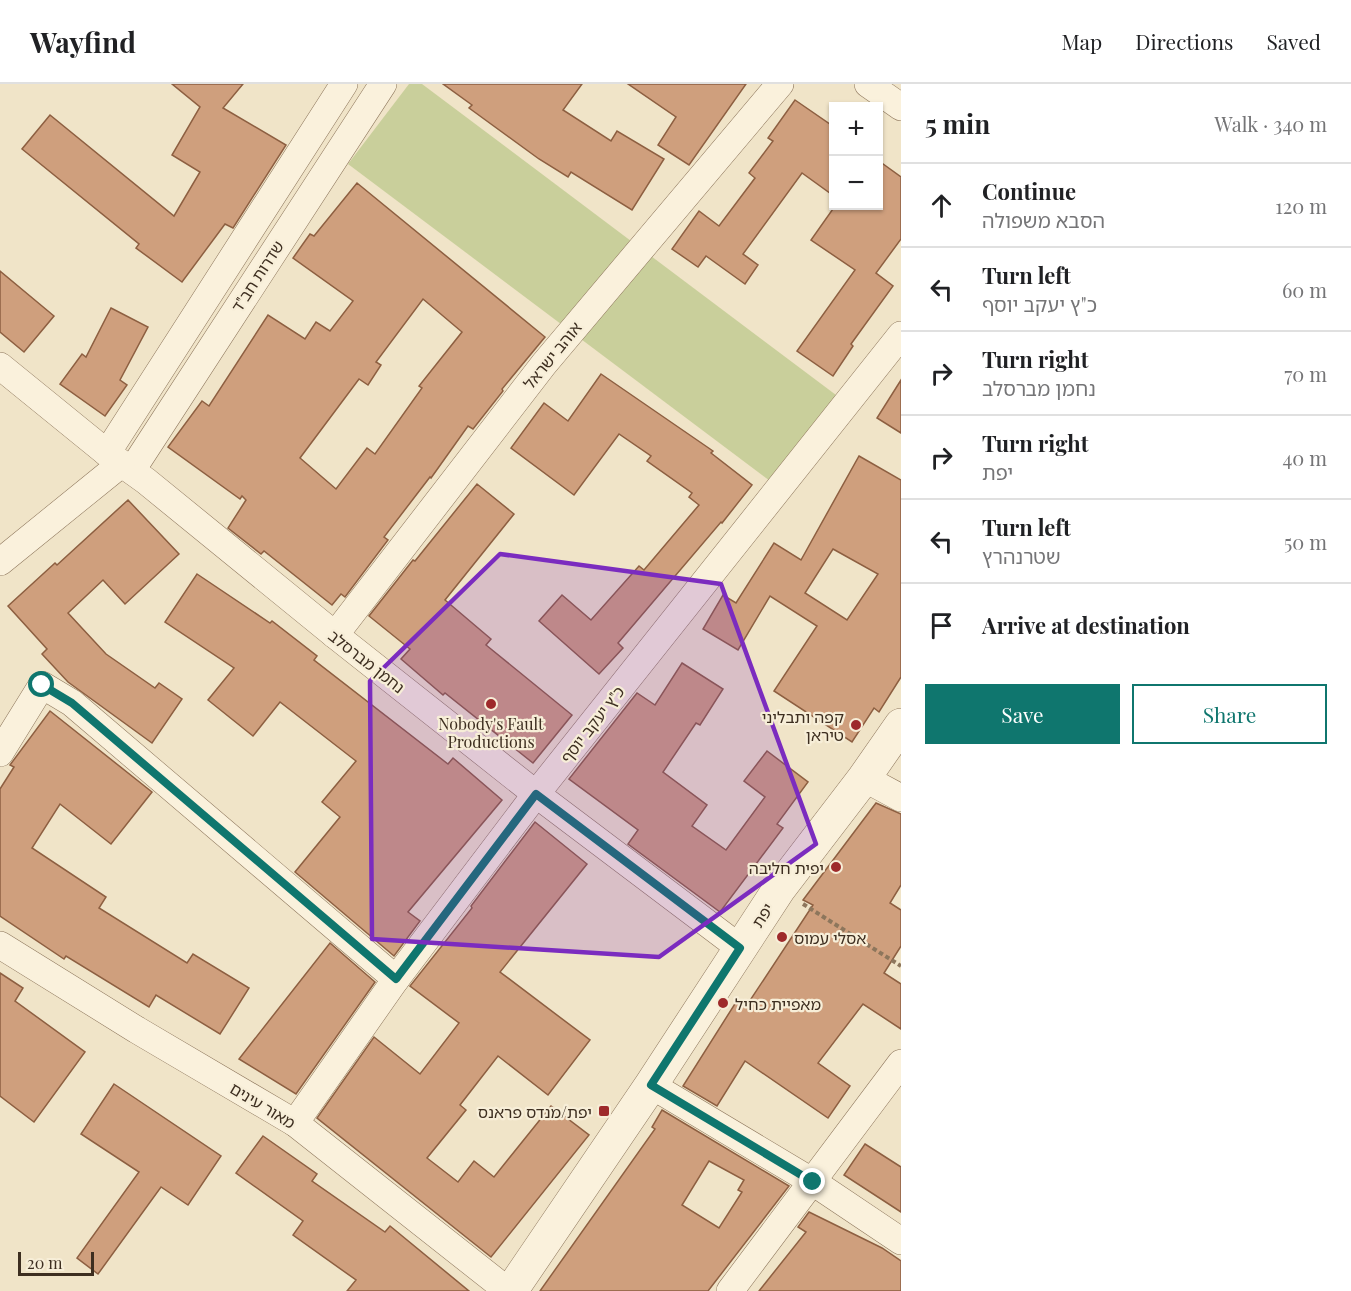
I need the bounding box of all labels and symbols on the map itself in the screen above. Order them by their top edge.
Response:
street label: שדרות חב"ד [226,236,288,316]
street label: אוהב ישראל [518,317,586,393]
street label: נחמן מברסלב [325,625,409,697]
route start [28,671,54,697]
street label: כ"ץ יעקב יוסף [555,681,629,767]
marker: Nobody's Fault Productions [484,697,498,711]
place label: קפה ותבליני טיראן [762,706,844,745]
place label: Nobody's Fault Productions [438,713,544,752]
marker: קפה ותבליני טיראן [849,718,863,732]
place label: יפית חליבה [749,857,824,878]
marker: יפית חליבה [829,860,843,874]
street label: יפת [746,899,778,931]
place label: אסלי עמוס [794,927,866,948]
marker: אסלי עמוס [775,930,789,944]
place label: מאפיית כחיל [735,993,821,1014]
marker: מאפיית כחיל [716,996,730,1010]
street label: מאור עינים [226,1077,300,1133]
place label: יפת/מנדס פראנס [478,1101,592,1122]
marker: יפת/מנדס פראנס [597,1104,611,1118]
route end [799,1168,825,1194]
scale bar [18,1249,94,1276]

